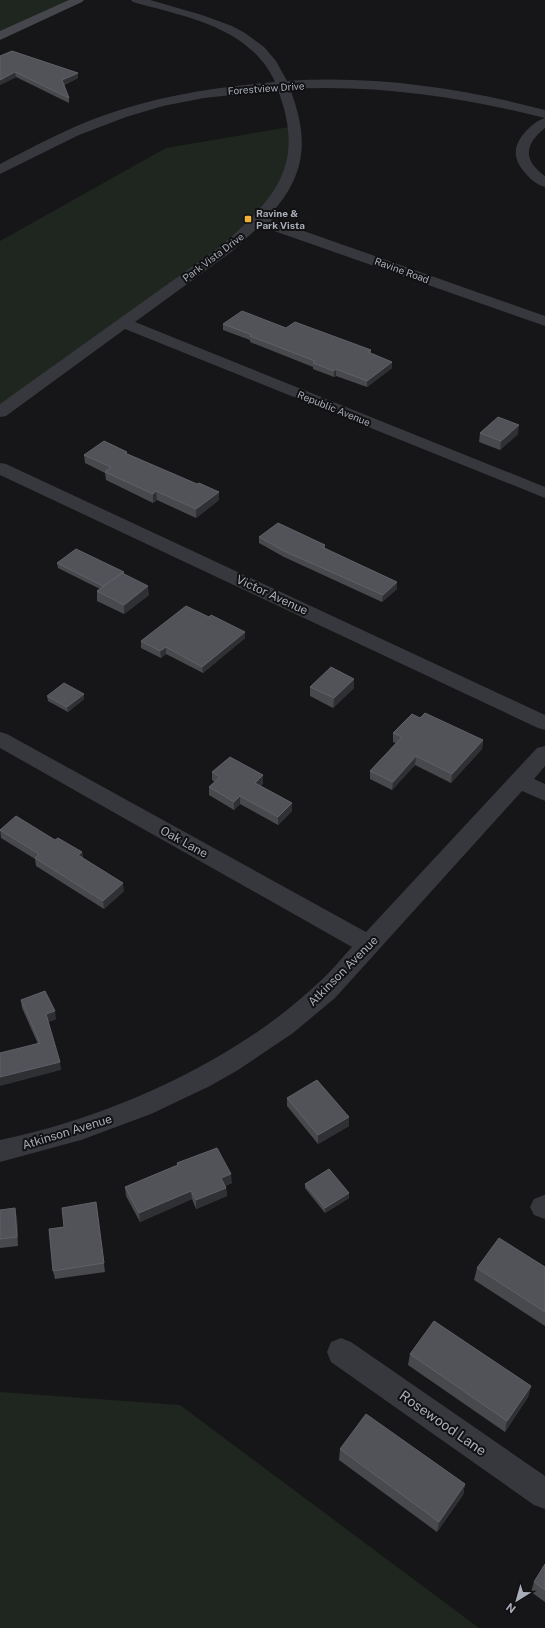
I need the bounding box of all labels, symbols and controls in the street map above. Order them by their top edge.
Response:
street label: Forestview Drive [227,79,305,97]
place label: Ravine & Park Vista [256,207,305,231]
marker: Ravine & Park Vista [243,214,253,224]
street label: Park Vista Drive [180,230,246,284]
street label: Ravine Road [373,255,431,285]
street label: Republic Avenue [296,388,373,428]
street label: Victor Avenue [234,572,310,618]
street label: Oak Lane [158,823,210,861]
street label: Atkinson Avenue [305,933,381,1009]
street label: Atkinson Avenue [20,1112,114,1152]
street label: Rosewood Lane [397,1387,489,1459]
north arrow [497,1580,537,1620]
text: N [504,1601,518,1615]

